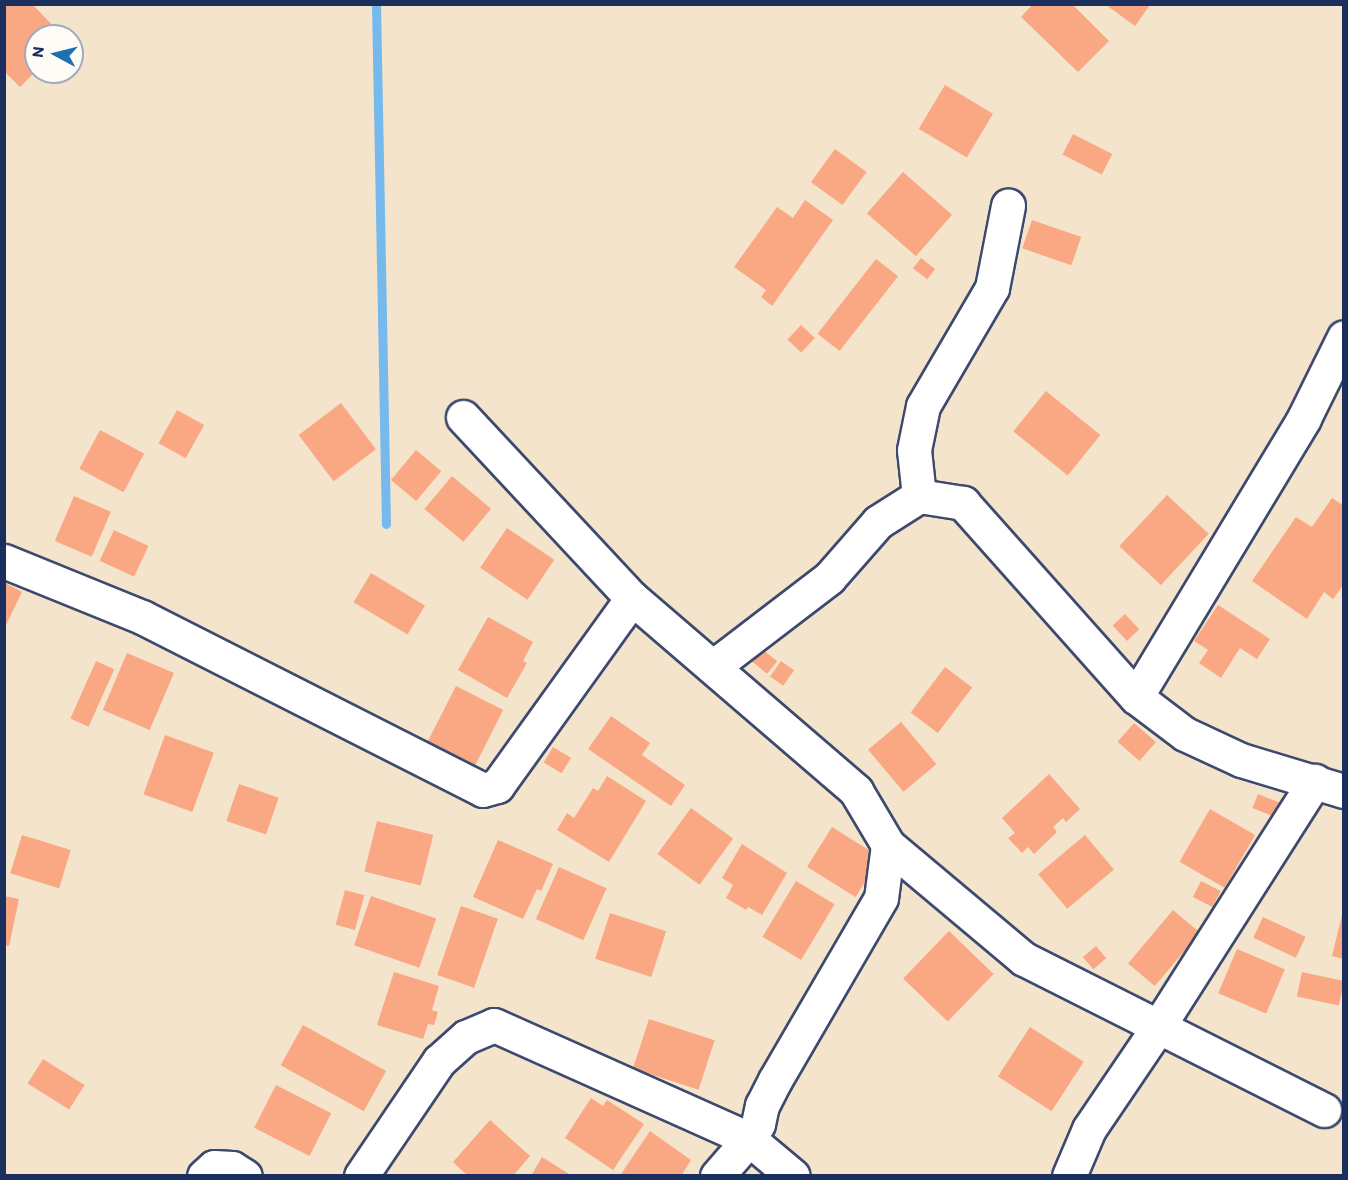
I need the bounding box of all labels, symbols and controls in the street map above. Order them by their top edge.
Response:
north arrow [24,24,84,84]
text: N [28,45,48,59]

